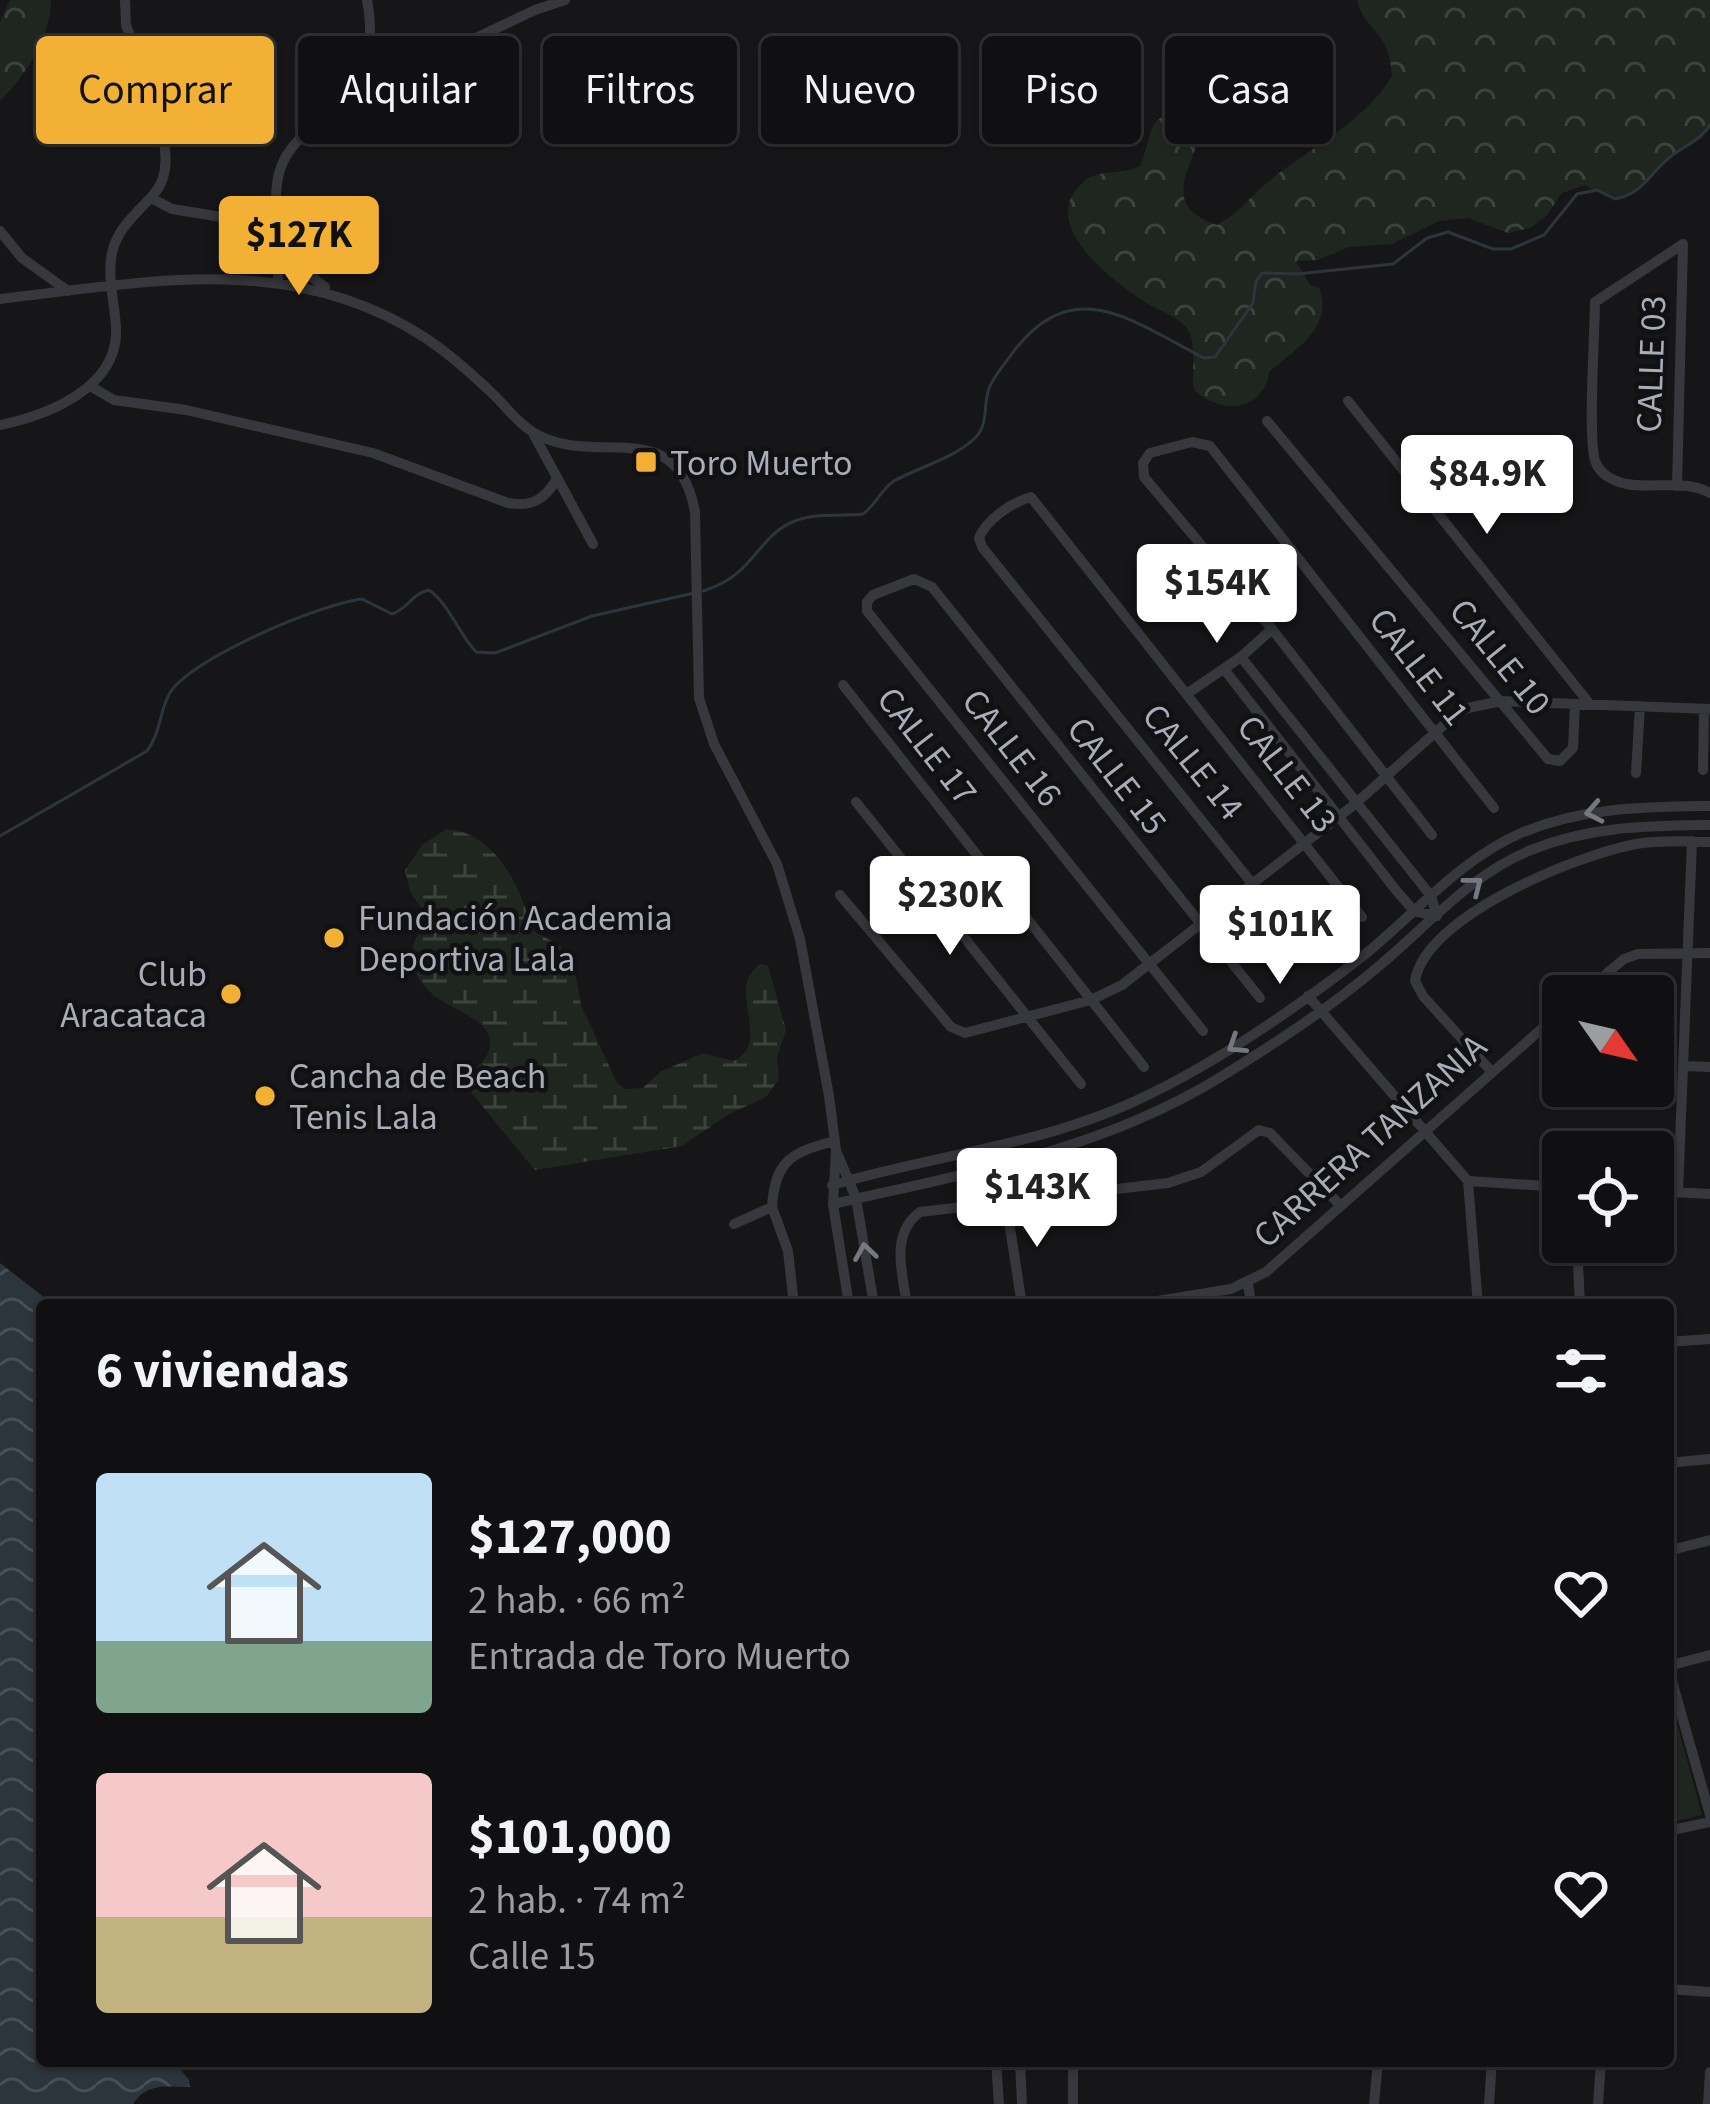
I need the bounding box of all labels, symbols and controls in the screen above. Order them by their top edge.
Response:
chip: Comprar [36,36,274,144]
chip: Alquilar [298,36,519,144]
chip: Filtros [543,36,737,144]
chip: Nuevo [761,36,958,144]
chip: Piso [982,36,1141,144]
chip: Casa [1165,36,1333,144]
pin: $127K [215,196,383,298]
text: $127K [246,207,352,263]
street label: CALLE 03 [1624,295,1679,433]
pin: $84.9K [1389,435,1585,537]
place label: Toro Muerto [670,438,853,489]
text: $84.9K [1428,446,1546,502]
marker: Toro Muerto [633,449,659,475]
pin: $154K [1133,544,1301,646]
text: $154K [1164,555,1270,611]
street label: CALLE 10 [1437,588,1563,726]
street label: CALLE 11 [1357,597,1481,737]
street label: CALLE 17 [865,676,989,816]
street label: CALLE 16 [950,678,1074,818]
street label: CALLE 14 [1130,693,1256,831]
street label: CALLE 13 [1225,704,1349,844]
street label: CALLE 15 [1055,706,1179,846]
one-way arrow [1584,798,1604,824]
pin: $230K [866,856,1034,958]
text: $230K [897,867,1003,923]
one-way arrow [1460,877,1482,899]
pin: $101K [1196,885,1364,987]
place label: Fundación Academia Deportiva Lala [358,893,673,985]
text: $101K [1227,896,1333,952]
marker: Fundación Academia Deportiva Lala [321,925,347,951]
place label: Club Aracataca [60,949,207,1041]
north arrow [1542,975,1674,1107]
map controls [1542,975,1674,1263]
marker: Club Aracataca [218,981,244,1007]
street label: CARRERA TANZANIA [1242,1022,1498,1260]
one-way arrow [1227,1031,1249,1053]
place label: Cancha de Beach Tenis Lala [289,1051,546,1143]
marker: Cancha de Beach Tenis Lala [252,1083,278,1109]
button: locate [1542,1131,1674,1263]
pin: $143K [953,1148,1121,1250]
text: $143K [984,1159,1090,1215]
one-way arrow [853,1242,878,1262]
text: 6 viviendas [96,1335,349,1407]
icon: filters [1548,1338,1614,1404]
text: $127,000 [468,1501,672,1573]
icon: home [192,1521,336,1665]
icon: heart [1548,1560,1614,1626]
text: 2 hab. · 66 m² [468,1573,685,1629]
text: Entrada de Toro Muerto [468,1629,851,1685]
text: $101,000 [468,1801,672,1873]
icon: home [192,1821,336,1965]
icon: heart [1548,1860,1614,1926]
text: 2 hab. · 74 m² [468,1873,685,1929]
text: Calle 15 [468,1929,596,1985]

